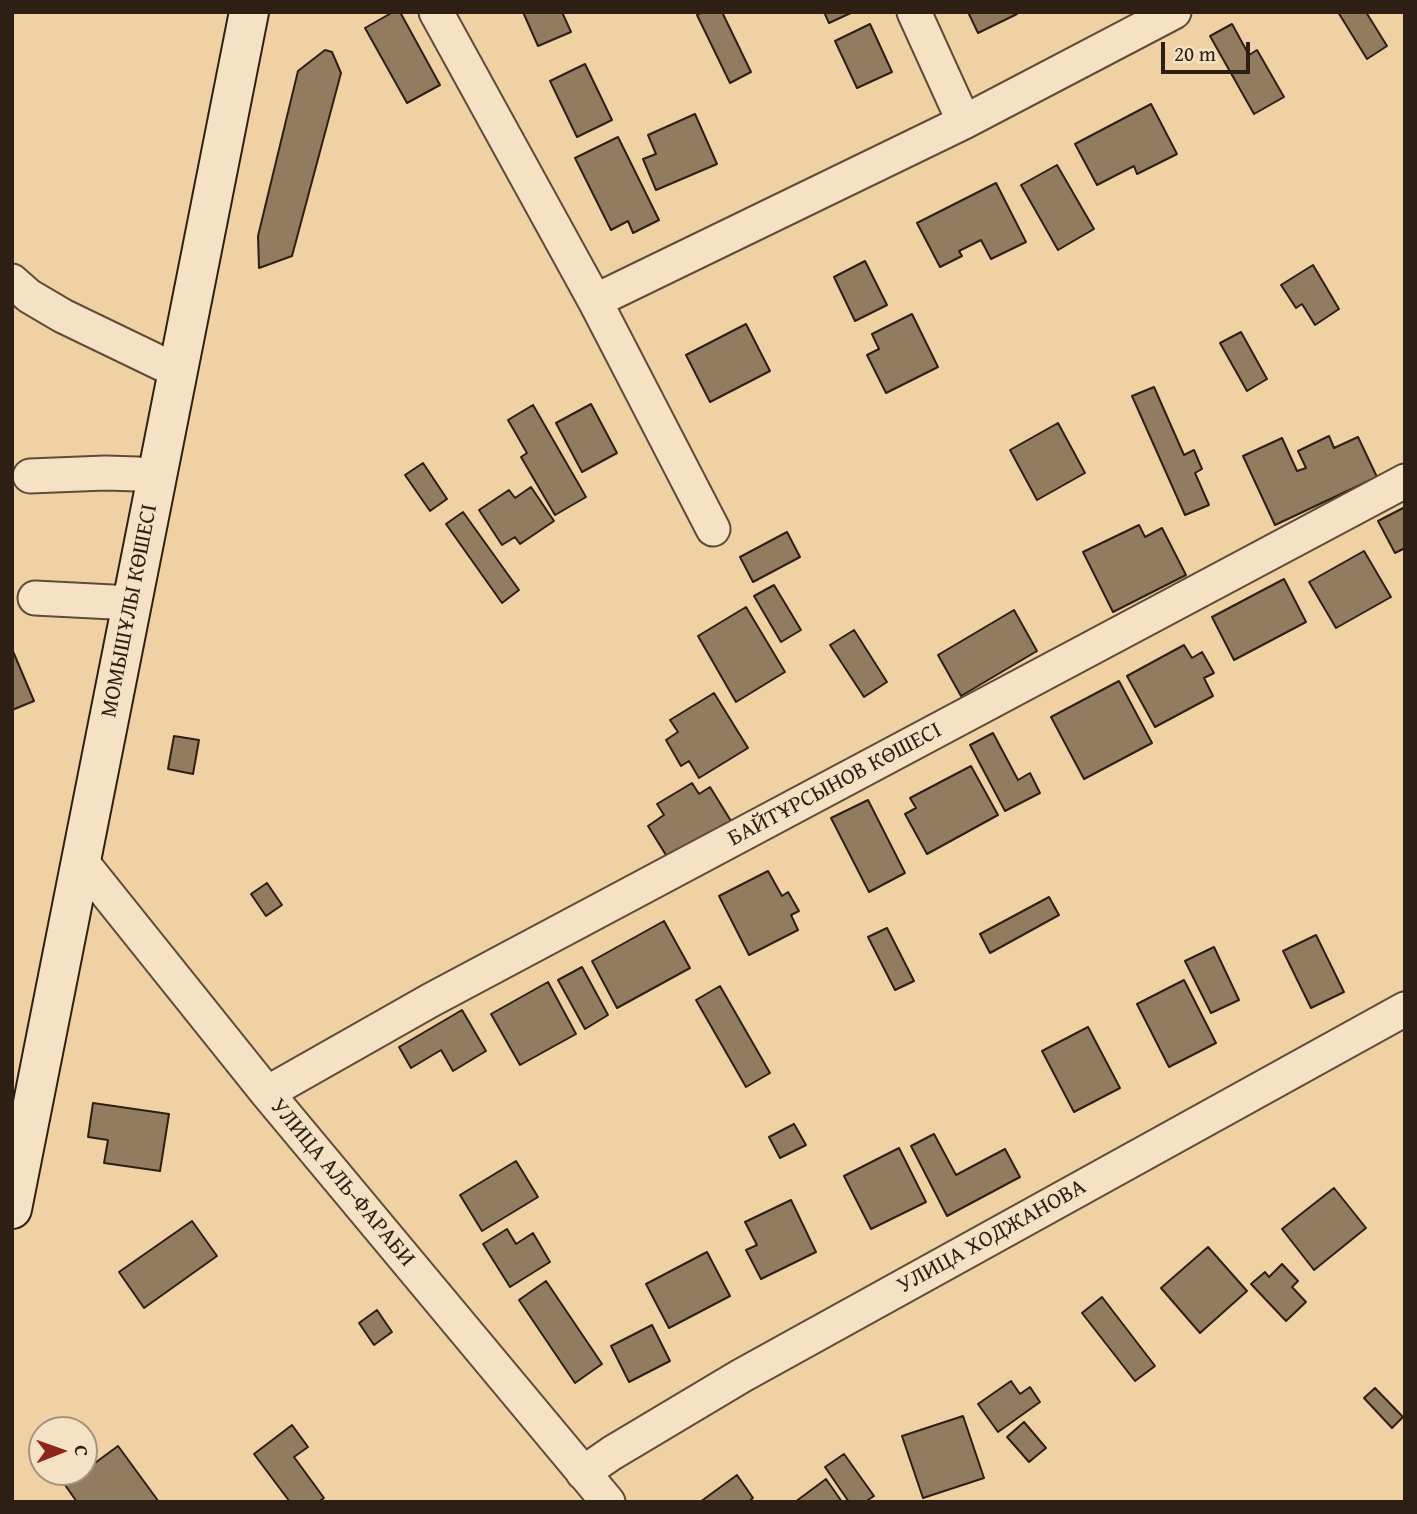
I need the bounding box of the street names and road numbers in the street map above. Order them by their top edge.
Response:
street label: МОМЫШҰЛЫ КӨШЕСІ [96,502,164,720]
street label: БАЙТҰРСЫНОВ КӨШЕСІ [724,717,946,853]
street label: УЛИЦА АЛЬ-ФАРАБИ [264,1093,420,1273]
street label: УЛИЦА ХОДЖАНОВА [893,1174,1091,1300]

